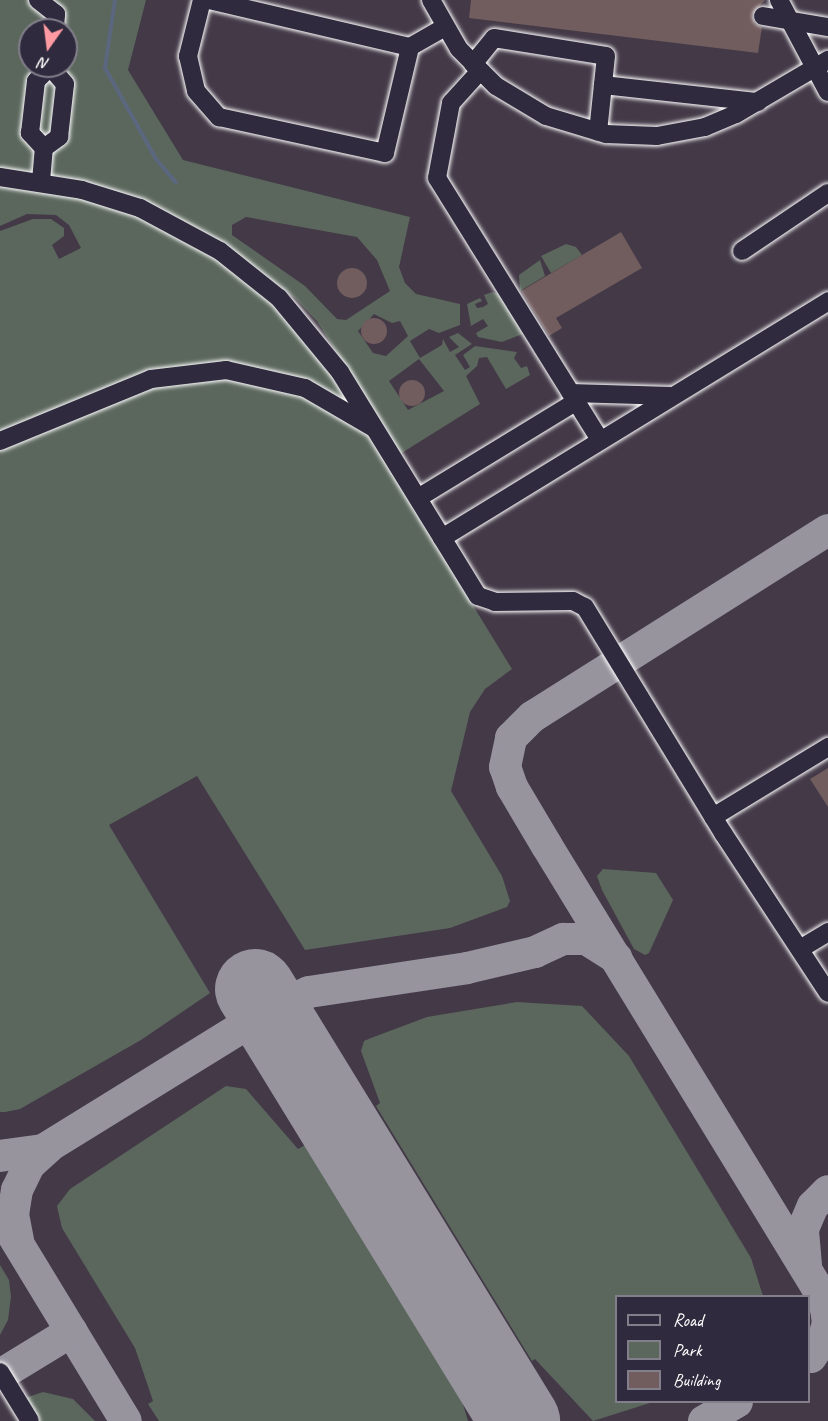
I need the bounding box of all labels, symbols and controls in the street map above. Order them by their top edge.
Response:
north arrow [18,18,78,78]
text: N [37,53,51,74]
legend [615,1295,810,1403]
text: Road [673,1309,703,1331]
text: Park [673,1339,702,1361]
text: Building [673,1369,720,1391]

